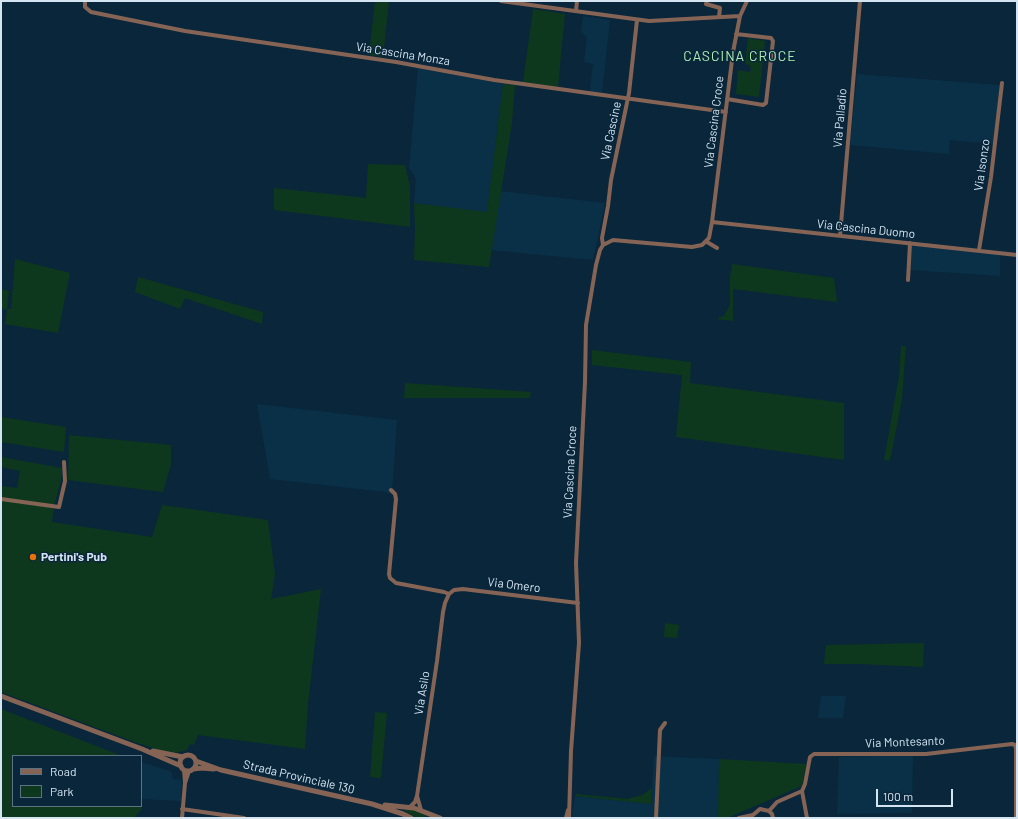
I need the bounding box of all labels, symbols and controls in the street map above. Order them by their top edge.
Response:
street label: Via Cascina Monza [355,39,451,69]
district label: CASCINA CROCE [683,48,797,64]
street label: Via Cascina Croce [701,75,727,169]
street label: Via Palladio [830,88,850,148]
street label: Via Cascine [598,100,624,162]
street label: Via Isonzo [971,138,993,192]
street label: Via Cascina Duomo [816,217,916,241]
street label: Via Cascina Croce [560,425,580,519]
place label: Pertini's Pub [41,550,107,564]
marker: Pertini's Pub [28,552,38,562]
street label: Via Omero [487,575,541,595]
street label: Via Asilo [411,670,433,716]
street label: Via Montesanto [865,733,945,751]
legend [12,755,142,807]
street label: Strada Provinciale 130 [242,757,356,797]
text: Road [50,764,77,778]
scale bar [878,781,955,807]
text: Park [50,784,74,798]
text: 100 m [883,789,913,803]

